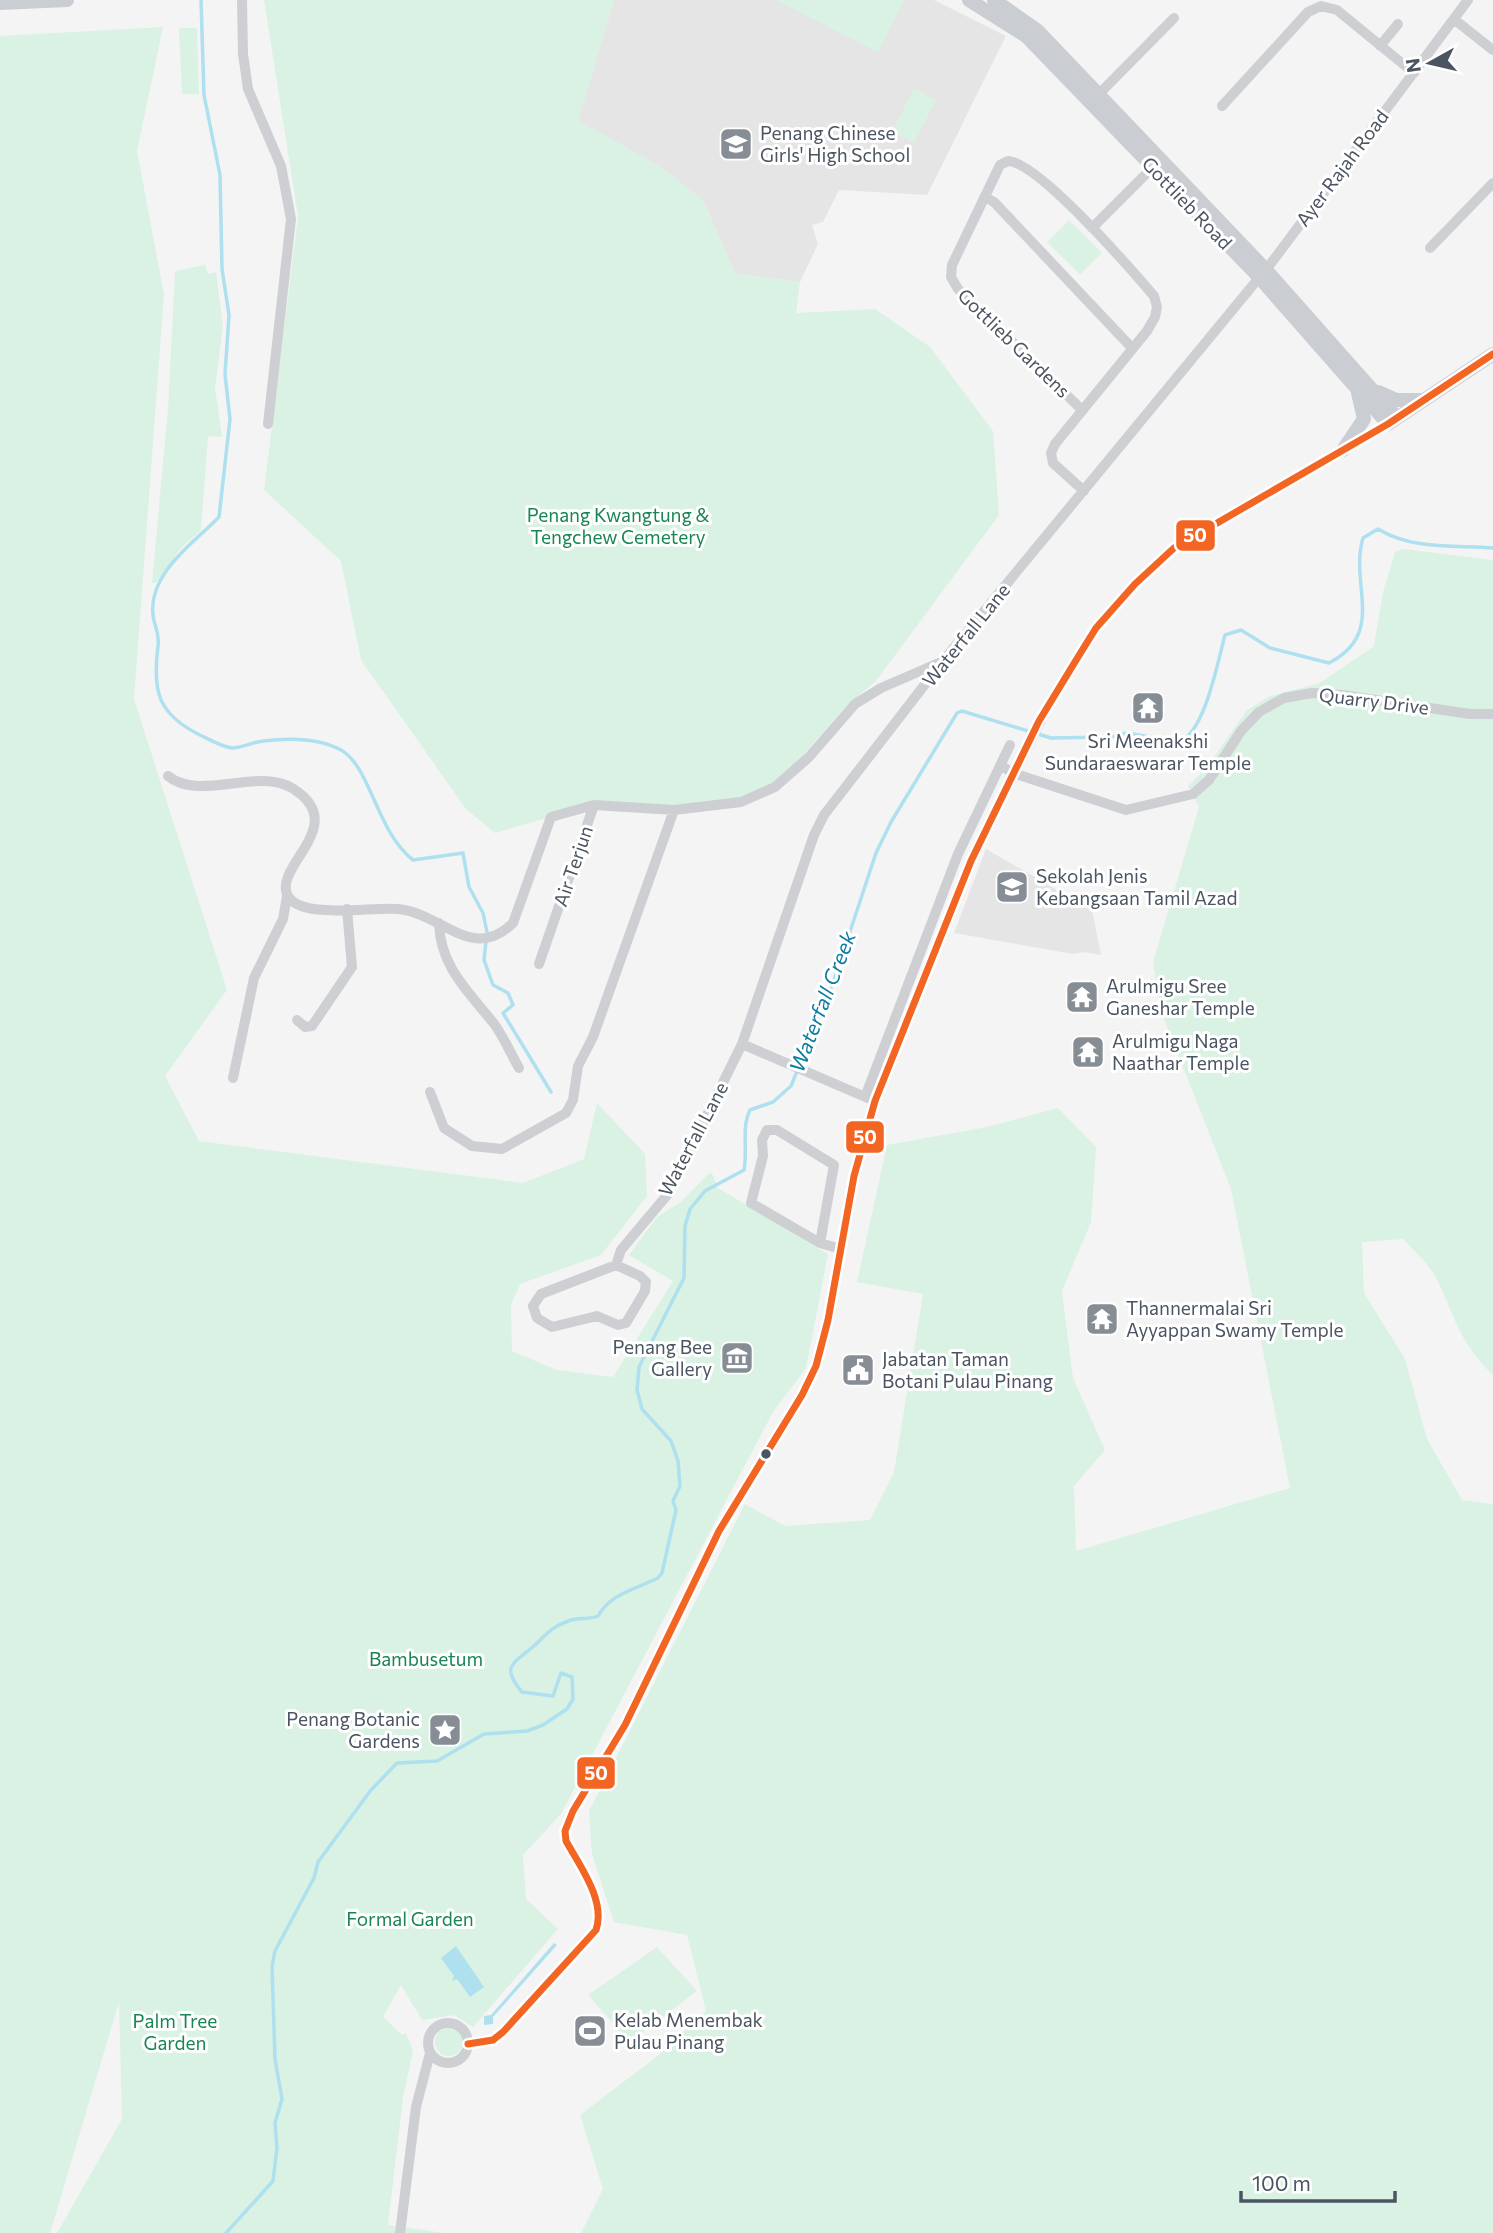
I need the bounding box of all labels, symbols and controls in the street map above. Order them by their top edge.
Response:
north arrow [1395,28,1465,98]
text: N [1400,57,1425,74]
street label: Ayer Rajah Road [1290,105,1393,230]
place label: Penang Chinese Girls' High School [760,121,910,166]
school or university icon: Penang Chinese Girls' High School [717,125,755,163]
street label: Gottlieb Road [1138,152,1237,254]
street label: Gottlieb Gardens [953,283,1075,402]
park label: Penang Kwangtung & Tengchew Cemetery [527,503,709,548]
line badge: 50 [1175,519,1216,552]
text: 50 [1183,523,1207,546]
street label: Waterfall Lane [917,579,1014,691]
street label: Quarry Drive [1318,682,1430,719]
temple icon: Sri Meenakshi Sundaraeswarar Temple [1129,689,1167,727]
place label: Sri Meenakshi Sundaraeswarar Temple [1045,729,1251,774]
street label: Air Terjun [548,822,597,909]
place label: Sekolah Jenis Kebangsaan Tamil Azad [1036,864,1237,909]
school or university icon: Sekolah Jenis Kebangsaan Tamil Azad [993,868,1031,906]
water label: Waterfall Creek [783,927,860,1075]
place label: Arulmigu Sree Ganeshar Temple [1106,974,1255,1019]
temple icon: Arulmigu Sree Ganeshar Temple [1063,978,1101,1016]
place label: Arulmigu Naga Naathar Temple [1112,1029,1249,1074]
temple icon: Arulmigu Naga Naathar Temple [1069,1033,1107,1071]
street label: Waterfall Lane [653,1078,732,1200]
line badge: 50 [845,1120,885,1154]
text: 50 [853,1125,877,1148]
place label: Thannermalai Sri Ayyappan Swamy Temple [1126,1296,1344,1341]
temple icon: Thannermalai Sri Ayyappan Swamy Temple [1083,1300,1121,1338]
place label: Penang Bee Gallery [612,1335,712,1380]
museum icon: Penang Bee Gallery [718,1339,756,1377]
place label: Jabatan Taman Botani Pulau Pinang [882,1347,1053,1392]
public building icon: Jabatan Taman Botani Pulau Pinang [839,1351,877,1389]
unlabelled marker [759,1447,773,1461]
park label: Bambusetum [369,1647,483,1670]
place label: Penang Botanic Gardens [286,1707,420,1752]
place icon: Penang Botanic Gardens [426,1711,464,1749]
line badge: 50 [576,1756,616,1790]
text: 50 [584,1761,608,1784]
park label: Formal Garden [346,1907,474,1930]
place label: Kelab Menembak Pulau Pinang [614,2008,763,2053]
park label: Palm Tree Garden [133,2009,217,2054]
sports icon: Kelab Menembak Pulau Pinang [571,2012,609,2050]
scale bar [1241,2160,1395,2204]
text: 100 m [1252,2170,1311,2195]

